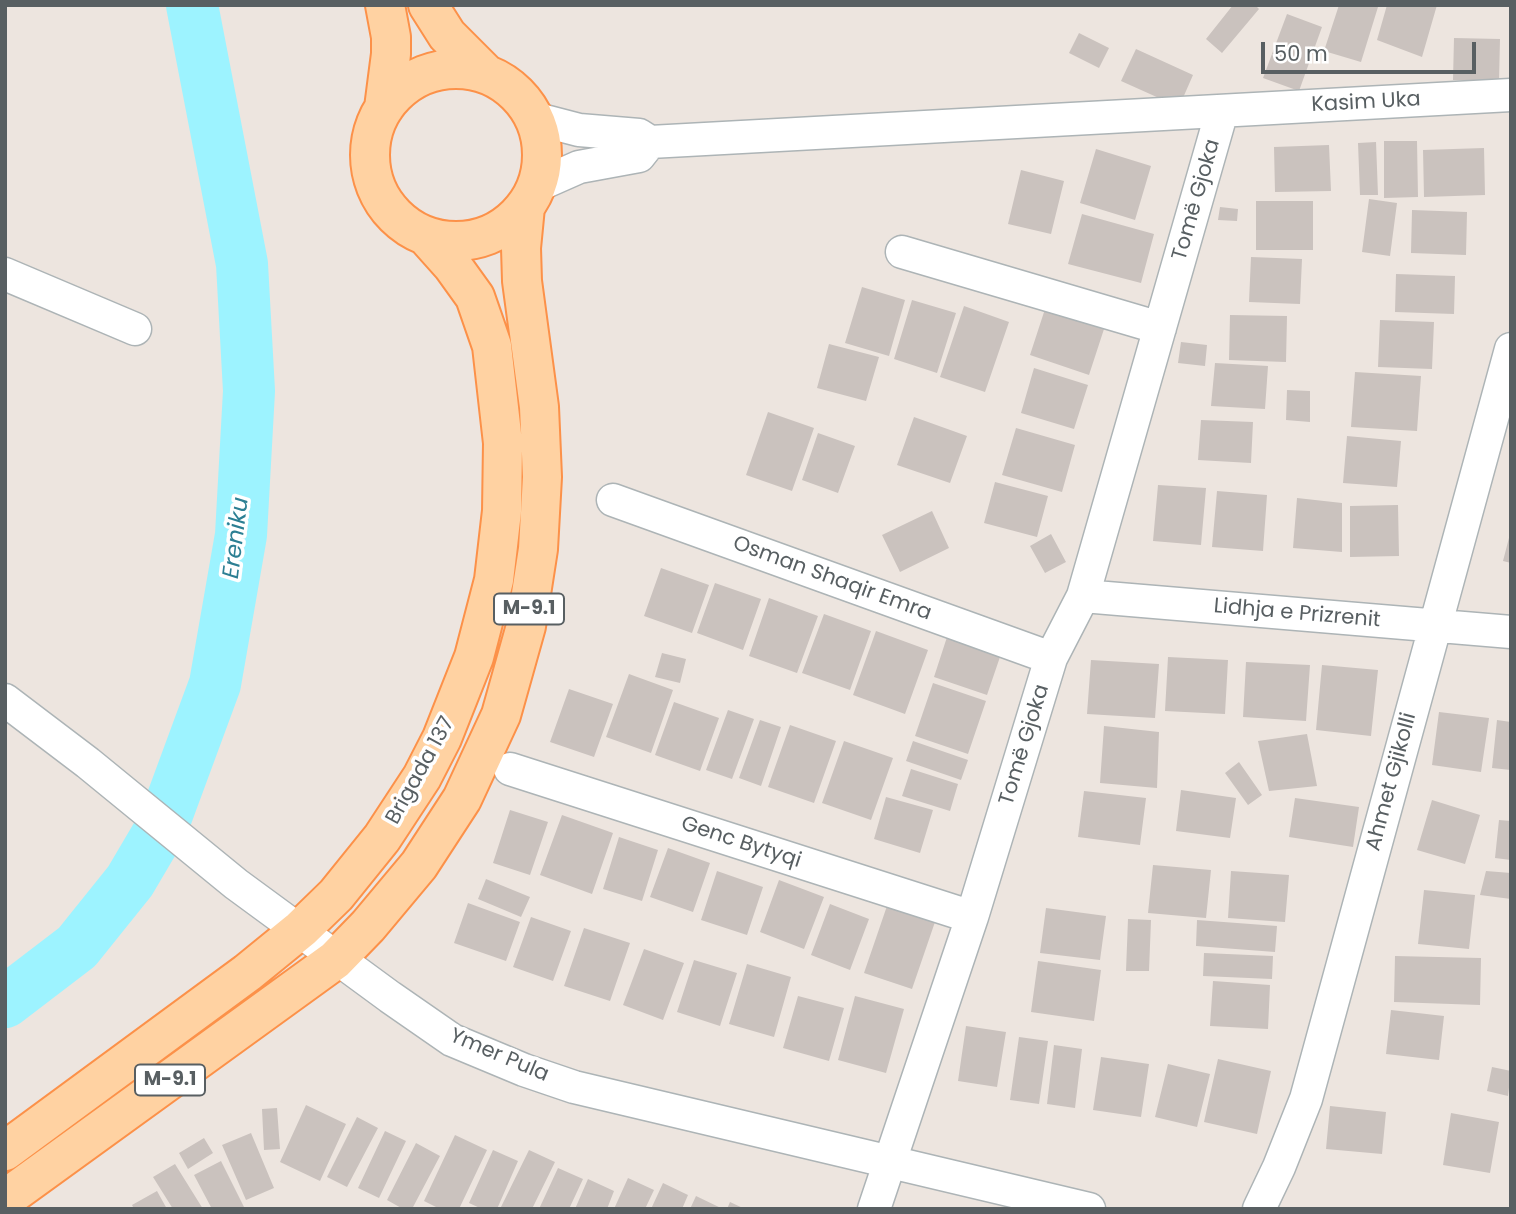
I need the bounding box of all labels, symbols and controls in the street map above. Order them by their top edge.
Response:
scale bar [1264,28,1479,72]
text: 50 m [1274,39,1328,68]
street label: Kasim Uka [1311,88,1421,118]
street label: Tomë Gjoka [1168,136,1226,264]
water label: Ereniku [218,496,256,580]
street label: Osman Shaqir Emra [729,531,935,627]
road number: M-9.1 [494,594,564,624]
street label: Lidhja e Prizrenit [1213,594,1381,634]
street label: Tomë Gjoka [995,682,1055,808]
street label: Ahmet Gjikolli [1361,710,1423,854]
street label: Brigada 137 [381,713,461,829]
street label: Genc Bytyqi [678,812,804,874]
street label: Ymer Pula [446,1024,552,1088]
road number: M-9.1 [135,1064,205,1096]

